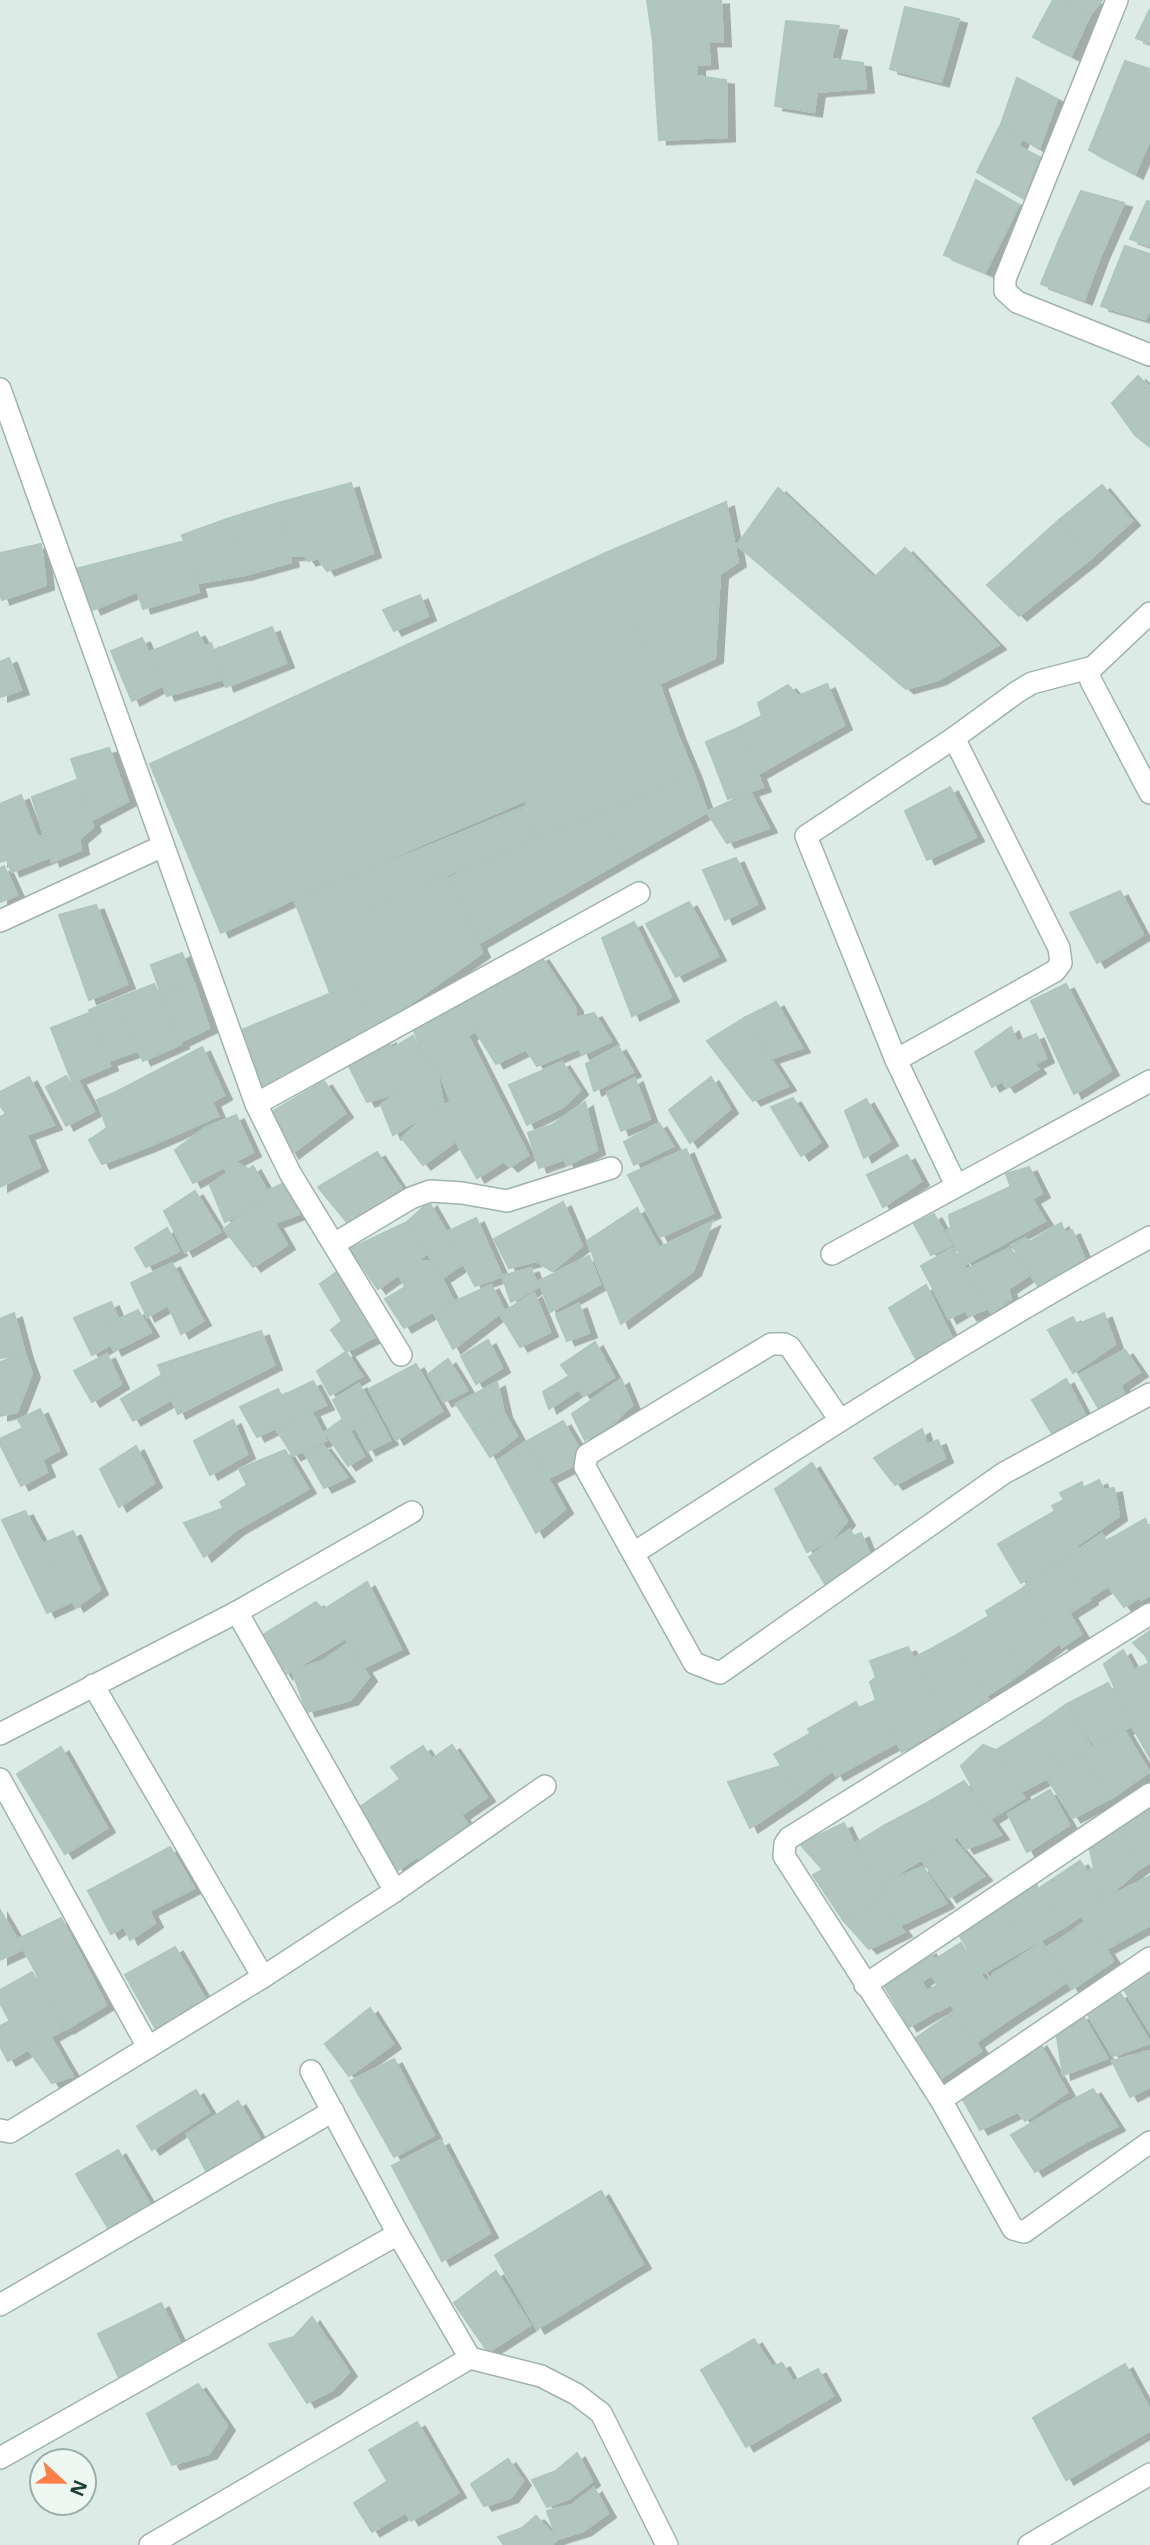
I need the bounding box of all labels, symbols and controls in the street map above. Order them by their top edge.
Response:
north arrow [28,2447,98,2517]
text: N [64,2476,94,2500]

